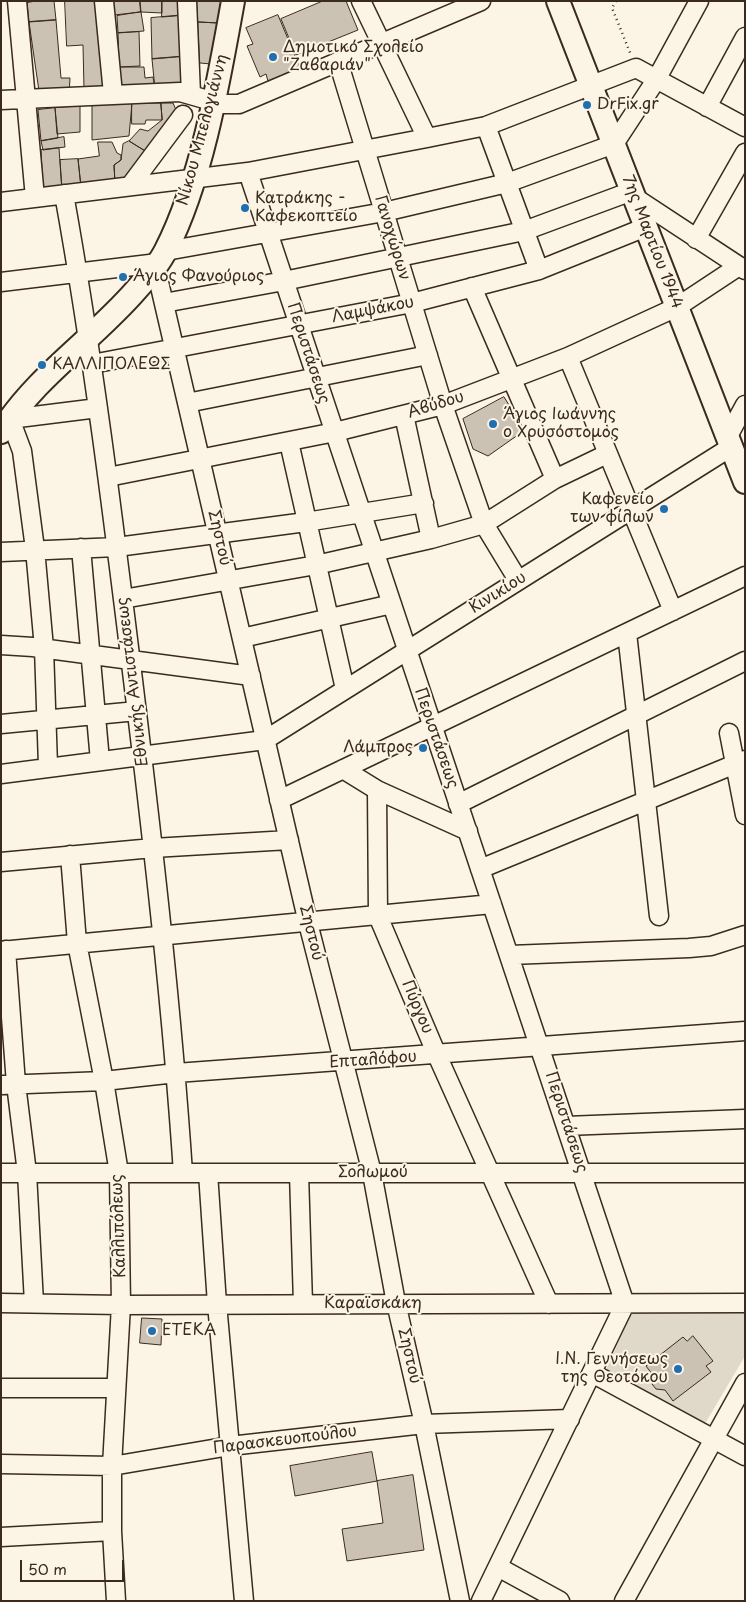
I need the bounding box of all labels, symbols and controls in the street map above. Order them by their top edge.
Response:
place label: Δημοτικό Σχολείο "Ζαβαριάν" [283,38,424,76]
marker: Δημοτικό Σχολείο "Ζαβαριάν" [267,51,279,63]
street label: Νίκου Μπελογιάννη [174,52,232,208]
place label: DrFix.gr [597,95,659,115]
marker: DrFix.gr [581,99,593,111]
street label: 7ης Μαρτίου 1944 [618,173,686,311]
place label: Κατράκης - Καφεκοπτείο [255,189,358,227]
street label: Γανοχώρων [370,193,414,283]
marker: Κατράκης - Καφεκοπτείο [239,202,251,214]
place label: Άγιος Φανούριος [133,267,264,287]
marker: Άγιος Φανούριος [117,271,129,283]
street label: Λαμψάκου [330,293,416,327]
street label: Περιστάσεως [283,300,333,406]
place label: ΚΑΛΛΙΠΟΛΕΩΣ [52,355,170,375]
marker: ΚΑΛΛΙΠΟΛΕΩΣ [36,359,48,371]
street label: Αβύδου [405,387,467,423]
place label: Άγιος Ιωάννης ο Χρυσόστομος [503,405,619,443]
marker: Άγιος Ιωάννης ο Χρυσόστομος [487,418,499,430]
place label: Καφενείο των φίλων [570,490,654,528]
marker: Καφενείο των φίλων [658,503,670,515]
street label: Σηστού [203,508,235,568]
street label: Κινικίου [466,568,530,618]
street label: Εθνικής Αντιστάσεως [113,596,153,768]
street label: Περιστάσεως [410,685,462,791]
place label: Λάμπρος [343,738,413,758]
marker: Λάμπρος [417,742,429,754]
street label: Σηστού [295,903,327,963]
street label: Πύργου [397,977,437,1037]
street label: Επταλόφου [329,1047,417,1073]
street label: Περιστάσεως [541,1069,591,1175]
street label: Σολωμού [338,1163,408,1183]
street label: Καλλιπόλεως [108,1174,130,1278]
street label: Καραϊσκάκη [324,1294,422,1314]
place label: ΕΤΕΚΑ [162,1321,216,1341]
marker: ΕΤΕΚΑ [146,1325,158,1337]
street label: Σηστού [393,1326,425,1386]
place label: Ι.Ν. Γεννήσεως της Θεοτόκου [555,1350,668,1388]
marker: Ι.Ν. Γεννήσεως της Θεοτόκου [672,1363,684,1375]
street label: Παρασκευοπούλου [212,1422,358,1458]
scale bar [22,1550,126,1582]
text: 50 m [28,1557,67,1580]

